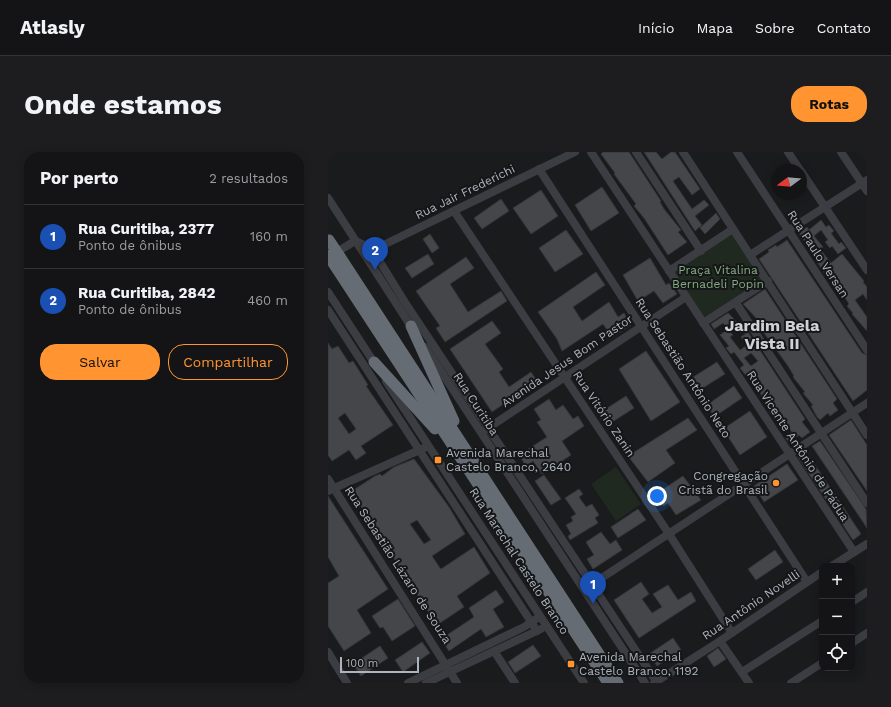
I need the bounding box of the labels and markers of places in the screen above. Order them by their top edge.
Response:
pin: 2 [362,237,388,270]
place label: Avenida Marechal Castelo Branco, 2640 [446,446,571,474]
marker: Avenida Marechal Castelo Branco, 2640 [433,455,443,465]
place label: Congregação Cristã do Brasil [678,469,768,497]
marker: Congregação Cristã do Brasil [771,478,781,488]
pin: 1 [580,571,606,604]
place label: Avenida Marechal Castelo Branco, 1192 [579,650,699,678]
marker: Avenida Marechal Castelo Branco, 1192 [566,659,576,669]

